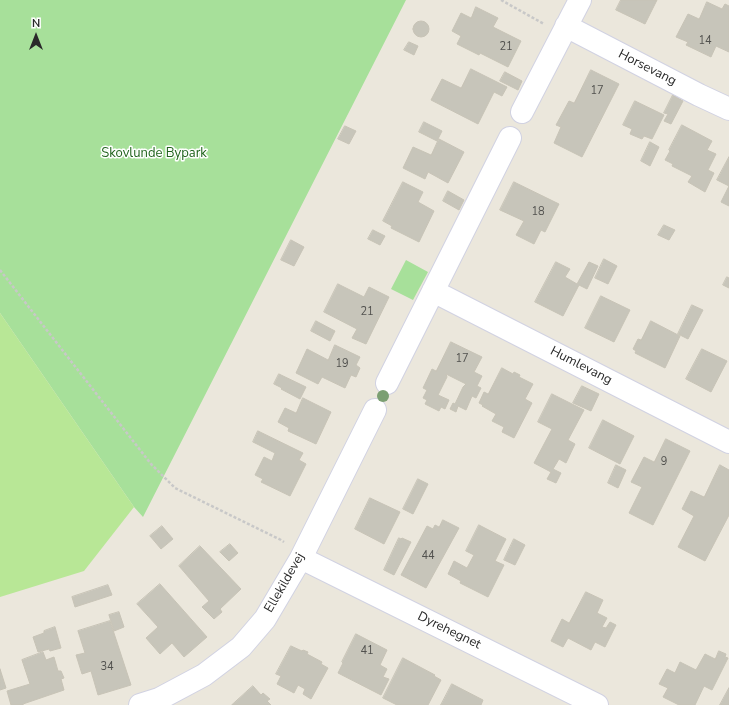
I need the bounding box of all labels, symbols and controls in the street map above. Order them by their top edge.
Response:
north arrow [16,16,56,56]
text: N [32,16,40,31]
house number: 14 [698,34,712,48]
house number: 21 [499,40,513,54]
street label: Horsevang [615,47,679,89]
house number: 17 [590,84,604,98]
park label: Skovlunde Bypark [101,146,207,162]
house number: 18 [531,205,545,219]
house number: 21 [360,305,374,319]
street label: Humlevang [547,344,615,388]
house number: 17 [455,352,469,366]
house number: 19 [335,357,349,371]
house number: 9 [661,455,667,469]
house number: 44 [421,549,435,563]
street label: Ellekildevej [262,550,308,616]
street label: Dyrehegnet [415,609,483,653]
house number: 41 [360,644,374,658]
house number: 34 [100,660,114,674]

